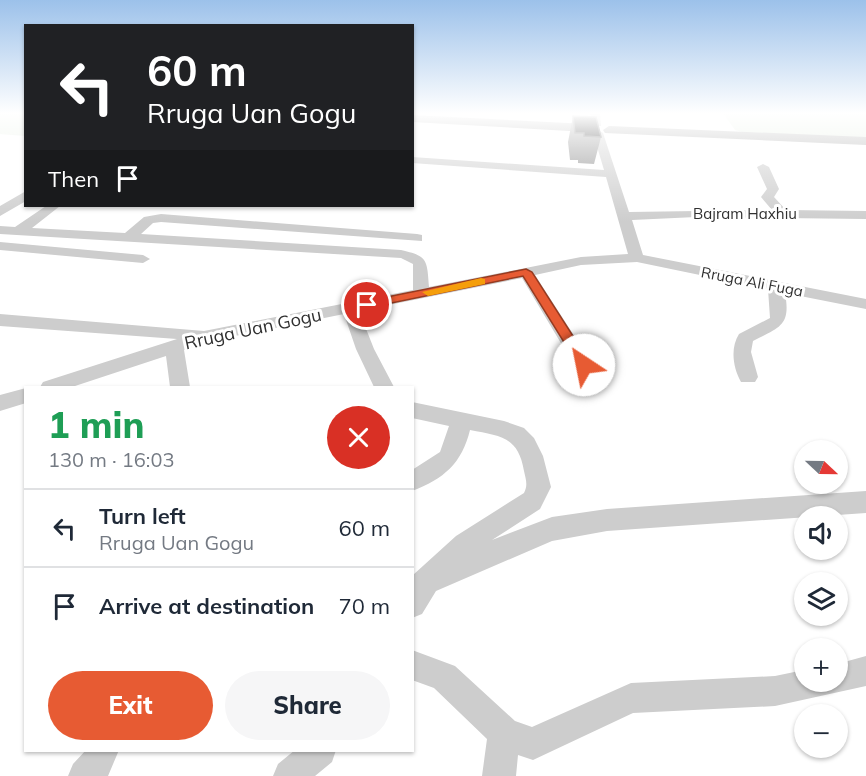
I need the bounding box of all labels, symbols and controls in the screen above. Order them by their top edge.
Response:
text: 60 m [147,44,247,97]
icon: left [48,48,126,126]
text: Rruga Uan Gogu [147,96,356,130]
icon: arrive [111,162,144,195]
text: Then [48,165,99,193]
street label: Bajram Haxhiu [693,204,797,223]
street label: Rruga Ali Fuga [699,262,805,301]
pin [341,279,392,330]
icon: arrive [350,288,383,321]
street label: Rruga Uan Gogu [182,303,324,354]
position arrow [552,333,616,397]
text: 1 min [48,402,144,447]
button: close [327,406,390,469]
north arrow [794,440,848,494]
map controls [794,440,848,758]
text: 130 m · 16:03 [48,447,174,472]
text: Turn left [99,502,186,530]
button: sound [794,506,848,560]
icon: left [48,512,81,545]
text: 60 m [339,514,390,542]
text: Rruga Uan Gogu [99,530,254,555]
button: layers [794,572,848,626]
icon: arrive [48,590,81,623]
text: Arrive at destination [99,592,314,620]
text: 70 m [339,592,390,620]
button: + [794,638,848,692]
button: Exit [48,671,213,740]
button: Share [225,671,390,740]
button: − [794,704,848,758]

